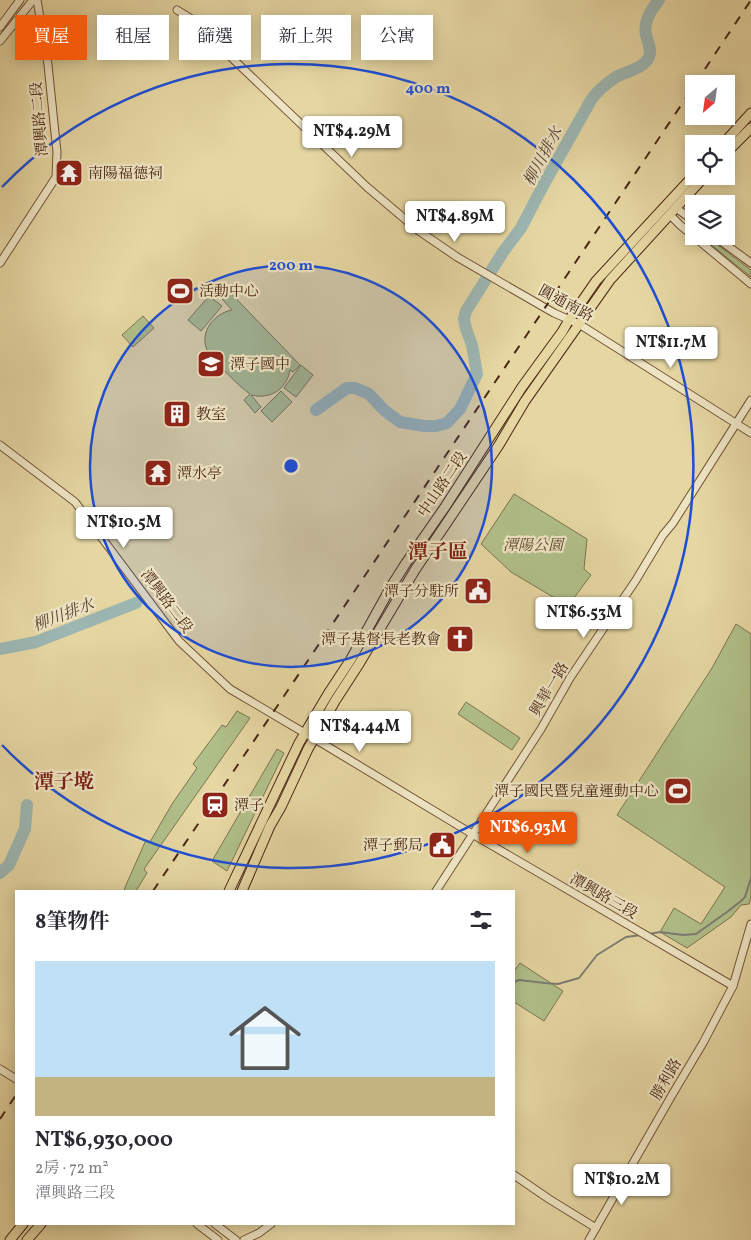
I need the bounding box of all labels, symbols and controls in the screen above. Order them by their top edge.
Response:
chip: 買屋 [15,15,87,60]
chip: 租屋 [97,15,169,60]
chip: 篩選 [179,15,251,60]
chip: 新上架 [261,15,351,60]
chip: 公寓 [361,15,433,60]
north arrow [685,75,735,125]
map controls [685,75,735,245]
text: 400 m [406,79,451,100]
street label: 潭興路二段 [27,81,54,157]
pin: NT$4.29M [300,116,404,158]
text: NT$4.29M [313,121,391,143]
water label: 柳川排水 [519,122,569,190]
button: locate [685,135,735,185]
temple icon: 南陽福德祠 [54,158,84,188]
place label: 南陽福德祠 [88,164,163,185]
button: layers [685,195,735,245]
pin: NT$4.89M [403,200,507,243]
text: NT$4.89M [416,206,494,228]
text: 200 m [269,256,313,277]
sports icon: 活動中心 [165,276,195,306]
street label: 圓通南路 [534,281,597,328]
place label: 活動中心 [199,282,259,303]
pin: NT$11.7M [619,326,723,369]
text: NT$11.7M [636,332,706,354]
school or university icon: 潭子國中 [196,349,226,379]
place label: 潭子國中 [230,355,290,376]
building icon: 教室 [162,399,192,429]
place label: 教室 [196,405,226,426]
street label: 中山路二段 [414,448,473,522]
centre of rings [282,457,300,475]
temple icon: 潭水亭 [143,458,173,488]
place label: 潭水亭 [177,464,222,485]
pin: NT$10.5M [72,506,176,549]
text: NT$10.5M [87,512,161,534]
park label: 潭陽公園 [503,536,565,557]
district label: 潭子區 [408,539,468,567]
street label: 潭興路二段 [135,566,197,638]
public building icon: 潭子分駐所 [463,576,493,606]
place label: 潭子分駐所 [384,582,459,603]
water label: 柳川排水 [30,593,99,638]
pin: NT$6.53M [532,596,636,639]
text: NT$6.53M [546,602,622,624]
church icon: 潭子基督長老教會 [445,624,475,654]
place label: 潭子基督長老教會 [321,630,441,651]
street label: 興華一路 [526,659,575,721]
pin: NT$4.44M [308,710,412,753]
text: NT$4.44M [320,716,400,738]
district label: 潭子墘 [34,769,94,797]
sports icon: 潭子國民暨兒童運動中心 [663,776,693,806]
place label: 潭子國民暨兒童運動中心 [494,782,659,803]
station icon: 潭子 [200,790,230,820]
place label: 潭子 [234,796,264,817]
pin: NT$6.93M [476,812,580,854]
text: NT$6.93M [490,817,566,839]
public building icon: 潭子郵局 [427,830,457,860]
place label: 潭子郵局 [363,836,423,857]
street label: 潭興路三段 [566,869,641,925]
icon: filters [467,906,495,934]
text: 8筆物件 [35,908,109,937]
icon: home [220,993,310,1083]
street label: 勝利路 [647,1055,688,1104]
text: NT$6,930,000 [35,1126,173,1155]
text: 2房 · 72 m² [35,1158,108,1180]
pin: NT$10.2M [570,1164,674,1206]
text: NT$10.2M [584,1169,660,1191]
text: 潭興路三段 [35,1183,115,1205]

